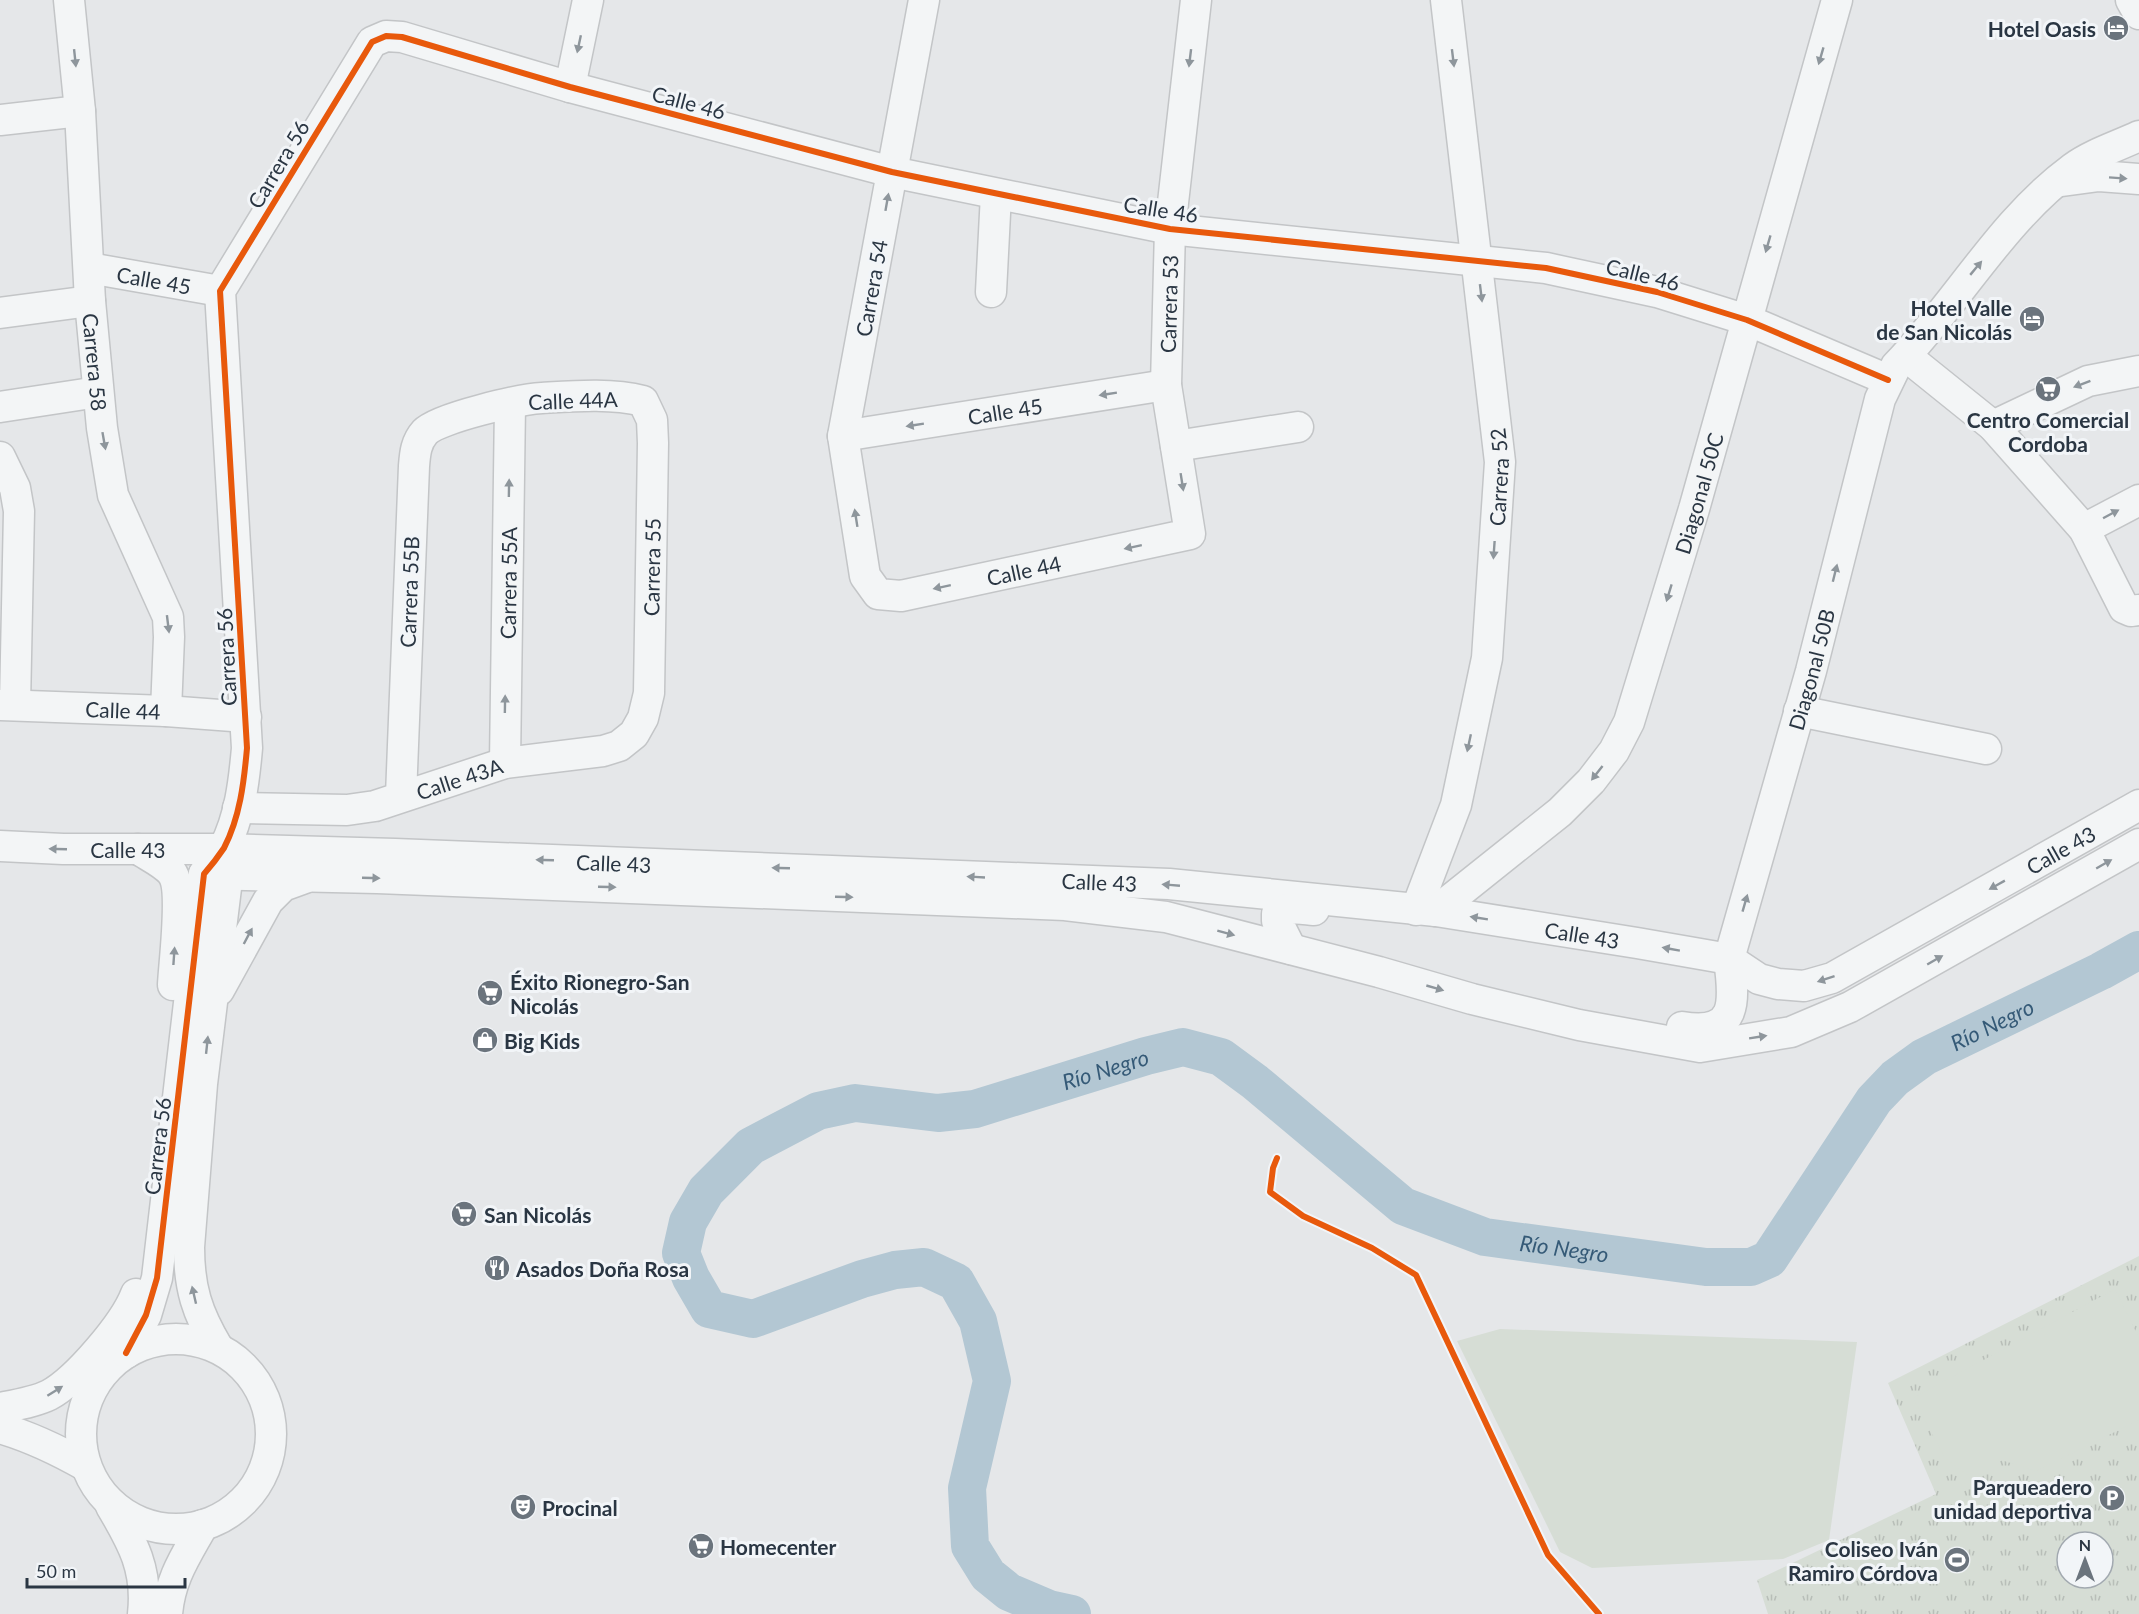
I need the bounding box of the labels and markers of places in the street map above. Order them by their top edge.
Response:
hotel icon: Hotel Oasis [2101,13,2131,43]
place label: Hotel Oasis [1988,16,2096,41]
place label: Hotel Valle de San Nicolás [1876,295,2012,344]
hotel icon: Hotel Valle de San Nicolás [2017,304,2047,334]
supermarket icon: Centro Comercial Cordoba [2033,374,2063,404]
place label: Centro Comercial Cordoba [1967,407,2129,456]
place label: Éxito Rionegro-San Nicolás [510,969,689,1018]
supermarket icon: Éxito Rionegro-San Nicolás [475,978,505,1008]
shop icon: Big Kids [470,1025,500,1055]
place label: Big Kids [504,1028,580,1053]
supermarket icon: San Nicolás [449,1199,479,1229]
place label: San Nicolás [484,1202,591,1227]
restaurant icon: Asados Doña Rosa [482,1253,512,1283]
place label: Asados Doña Rosa [515,1256,689,1281]
place label: Parqueadero unidad deportiva [1933,1474,2092,1523]
parking icon: Parqueadero unidad deportiva [2097,1483,2127,1513]
theatre icon: Procinal [508,1492,538,1522]
place label: Procinal [542,1495,618,1520]
supermarket icon: Homecenter [686,1531,716,1561]
place label: Homecenter [720,1534,837,1559]
place label: Coliseo Iván Ramiro Córdova [1788,1536,1938,1585]
sports icon: Coliseo Iván Ramiro Córdova [1942,1545,1972,1575]

